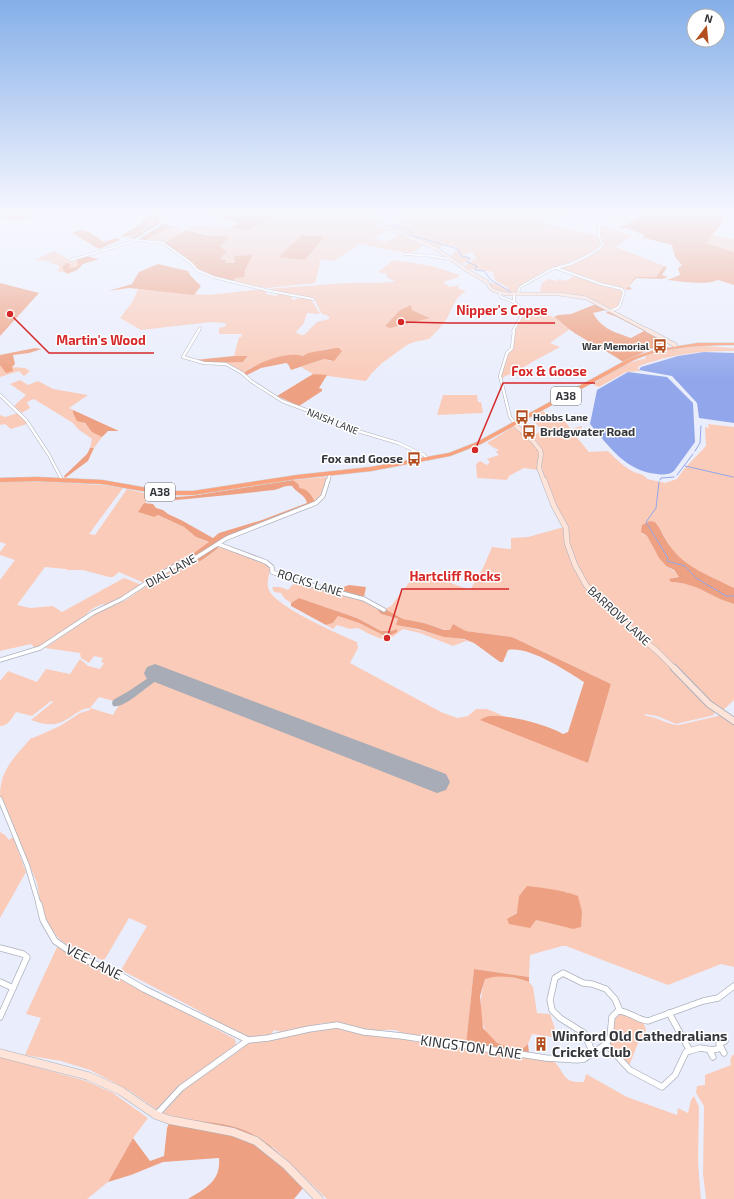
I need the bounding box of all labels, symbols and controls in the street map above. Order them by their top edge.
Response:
north arrow [686,8,726,48]
text: N [703,11,715,25]
callout: Nipper's Copse [448,298,555,323]
text: Nipper's Copse [456,302,548,318]
callout: Martin's Wood [49,328,154,353]
text: Martin's Wood [56,332,146,348]
bus stop icon: War Memorial [652,338,668,354]
place label: War Memorial [582,340,650,352]
callout: Fox & Goose [503,358,595,383]
text: Fox & Goose [511,363,587,379]
road number: A38 [551,387,581,405]
street label: NAISH LANE [306,405,361,437]
bus stop icon: Hobbs Lane [514,409,530,425]
place label: Hobbs Lane [533,411,588,423]
bus stop icon: Bridgwater Road [521,424,537,440]
place label: Bridgwater Road [540,424,635,438]
place label: Fox and Goose [321,451,403,465]
bus stop icon: Fox and Goose [406,451,422,467]
road number: A38 [145,483,175,501]
street label: DIAL LANE [143,550,199,590]
callout: Hartcliff Rocks [402,564,509,589]
street label: ROCKS LANE [276,565,345,599]
text: Hartcliff Rocks [409,568,501,584]
street label: BARROW LANE [585,583,654,648]
street label: VEE LANE [63,940,125,983]
place label: Winford Old Cathedralians Cricket Club [552,1027,728,1060]
street label: KINGSTON LANE [419,1031,523,1062]
building icon: Winford Old Cathedralians Cricket Club [533,1036,549,1052]

